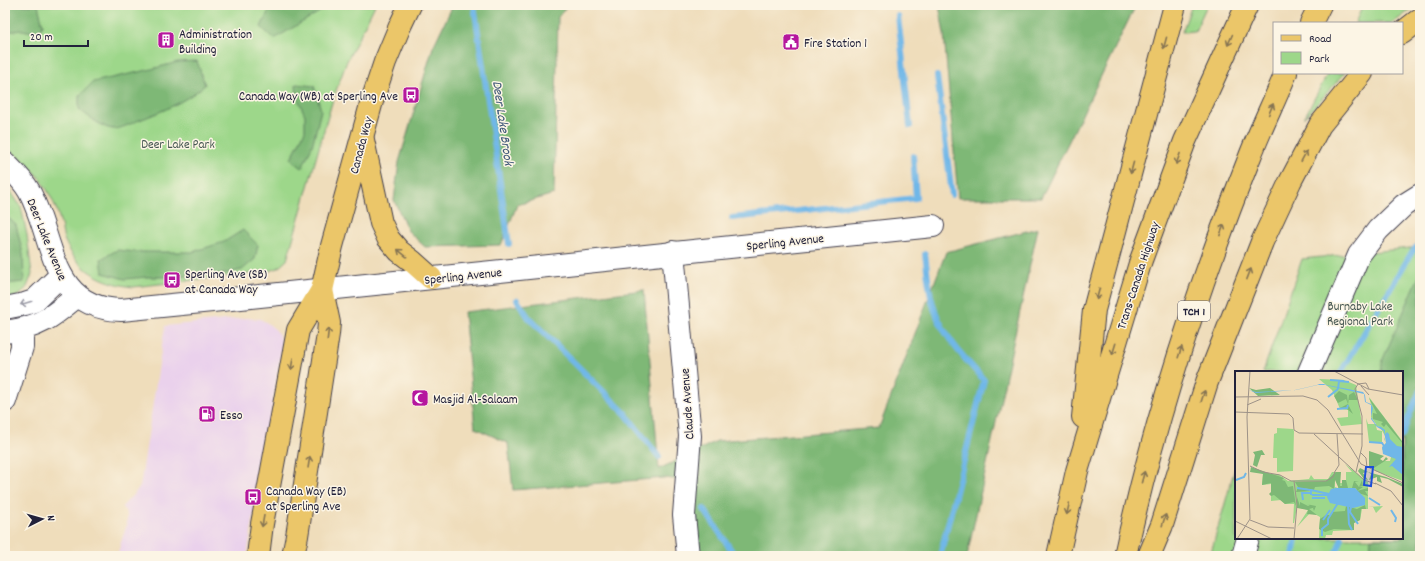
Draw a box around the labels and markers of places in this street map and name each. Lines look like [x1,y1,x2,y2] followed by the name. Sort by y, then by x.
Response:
[179,26,252,60] place label: Administration Building
[156,30,176,50] building icon: Administration Building
[781,32,801,52] public building icon: Fire Station 1
[804,35,867,54] place label: Fire Station 1
[401,85,421,105] bus stop icon: Canada Way (WB) at Sperling Ave
[239,88,398,107] place label: Canada Way (WB) at Sperling Ave
[185,266,267,300] place label: Sperling Ave (SB) at Canada Way
[162,270,182,290] bus stop icon: Sperling Ave (SB) at Canada Way
[410,388,430,408] mosque icon: Masjid Al-Salaam
[433,391,518,410] place label: Masjid Al-Salaam
[197,404,217,424] fuel station icon: Esso
[220,407,243,426] place label: Esso
[266,483,346,517] place label: Canada Way (EB) at Sperling Ave
[243,487,263,507] bus stop icon: Canada Way (EB) at Sperling Ave

